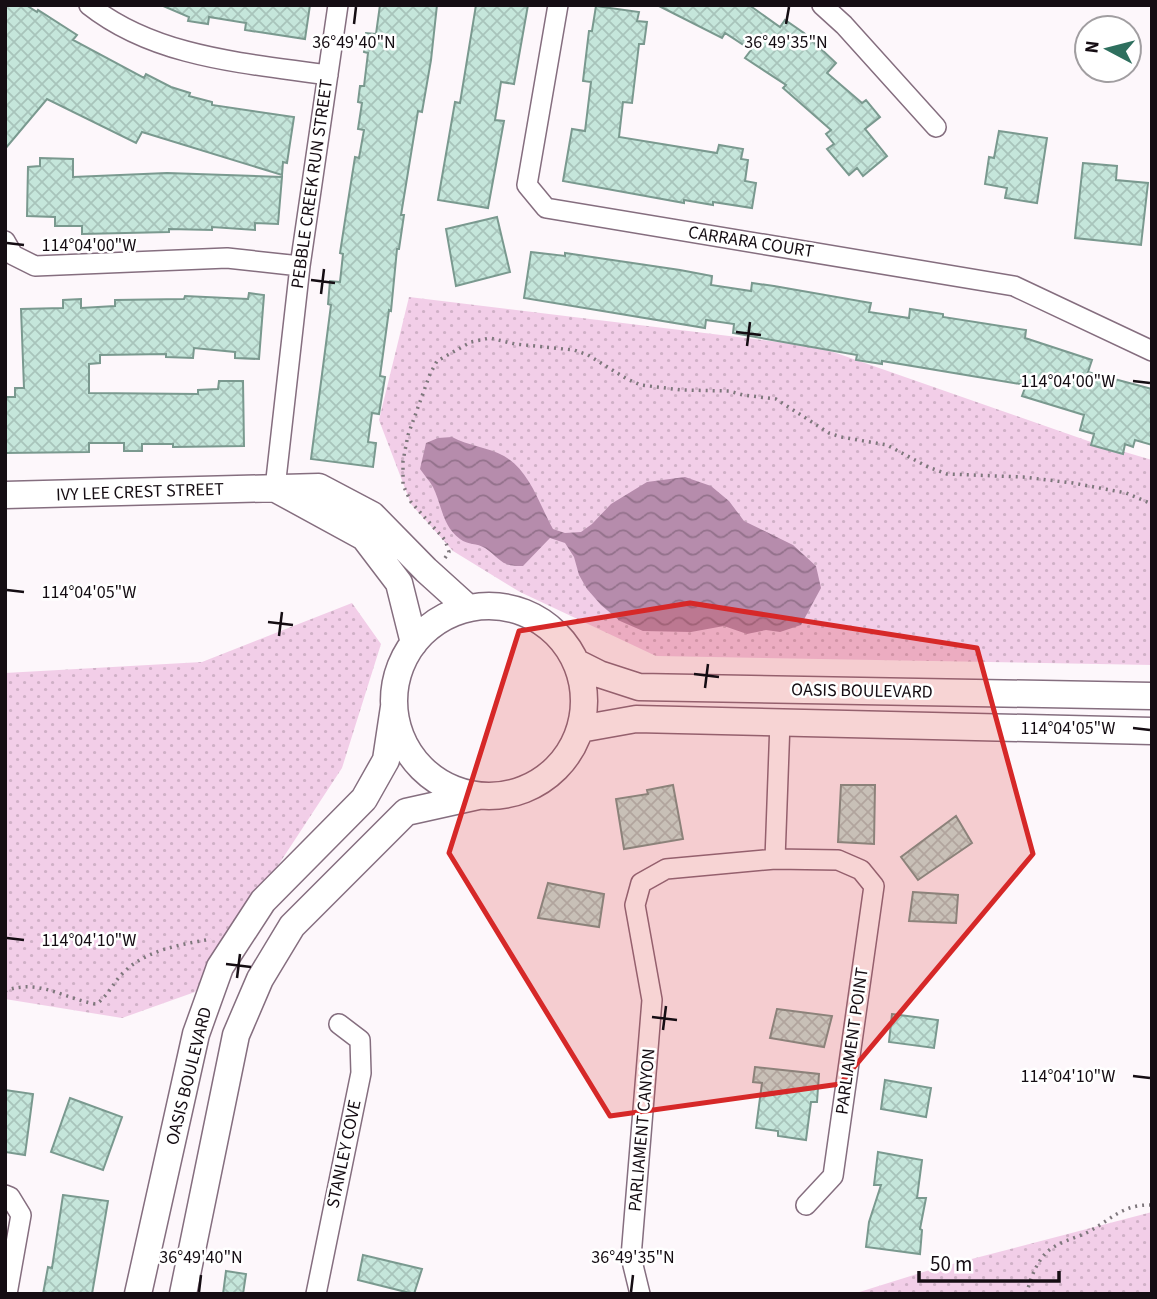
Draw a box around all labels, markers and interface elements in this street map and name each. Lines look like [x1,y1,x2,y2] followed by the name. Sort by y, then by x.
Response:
[1073,14,1143,84] north arrow
[312,30,396,55] text: 36°49'40"N
[744,30,828,55] text: 36°49'35"N
[1078,39,1107,55] text: N
[285,77,339,290] street label: PEBBLE CREEK RUN STREET
[686,220,816,264] street label: CARRARA COURT
[42,233,136,258] text: 114°04'00"W
[1021,369,1115,394] text: 114°04'00"W
[56,477,225,507] street label: IVY LEE CREST STREET
[42,580,136,605] text: 114°04'05"W
[791,677,933,705] street label: OASIS BOULEVARD
[1021,716,1115,741] text: 114°04'05"W
[42,928,136,953] text: 114°04'10"W
[829,966,875,1116] street label: PARLIAMENT POINT
[160,1004,218,1148] street label: OASIS BOULEVARD
[622,1047,662,1213] street label: PARLIAMENT CANYON
[1021,1064,1115,1089] text: 114°04'10"W
[320,1097,368,1211] street label: STANLEY COVE
[919,1240,1059,1284] scale bar
[159,1245,243,1270] text: 36°49'40"N
[591,1245,675,1270] text: 36°49'35"N
[930,1249,972,1279] text: 50 m

